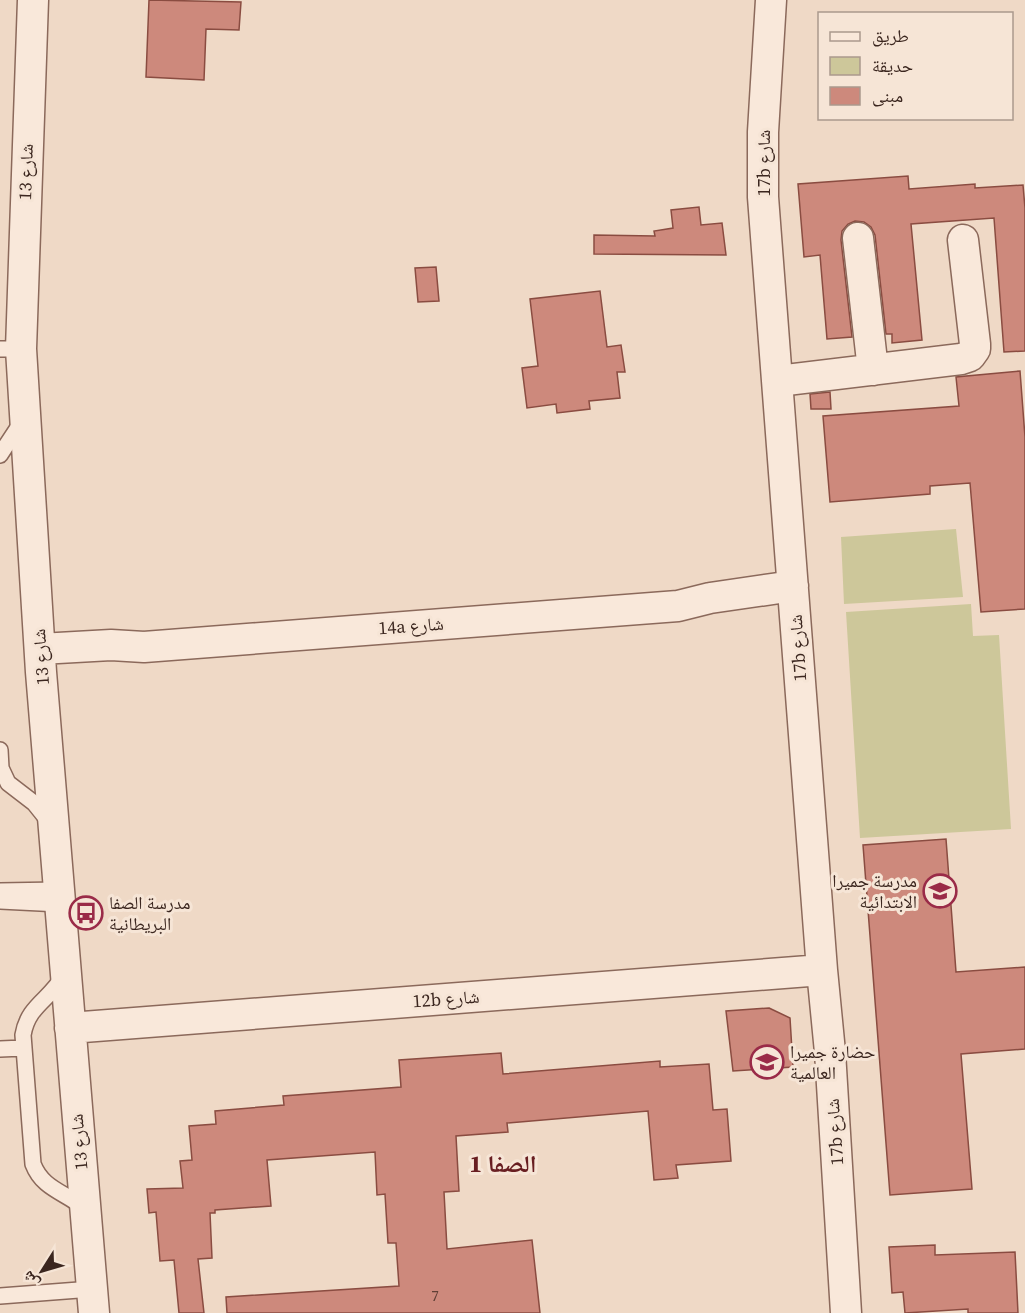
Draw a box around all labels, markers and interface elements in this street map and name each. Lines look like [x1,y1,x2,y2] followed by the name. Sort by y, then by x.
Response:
[818,12,1013,120] legend
[872,23,909,48] text: طريق
[872,53,913,78] text: حديقة
[872,83,903,108] text: مبنى
[751,130,776,196] street label: 17b شارع
[12,143,39,201] street label: شارع 13
[377,611,445,640] street label: 14a شارع
[783,614,812,682] street label: 17b شارع
[26,628,55,686] street label: شارع 13
[832,868,917,914] place label: مدرسة جميرا الابتدائية
[922,873,958,909] school or university icon: مدرسة جميرا الابتدائية
[109,890,191,936] place label: مدرسة الصفا البريطانية
[68,895,104,931] bus stop icon: مدرسة الصفا البريطانية
[412,984,480,1013] street label: 12b شارع
[790,1039,875,1085] place label: حضارة جميرا العالمية
[749,1044,785,1080] school or university icon: حضارة جميرا العالمية
[820,1098,849,1166] street label: 17b شارع
[64,1113,93,1171] street label: شارع 13
[469,1147,537,1180] district label: الصفا 1
[12,1241,72,1301] north arrow
[16,1267,44,1293] text: ش
[431,1285,439,1306] house number: 7

